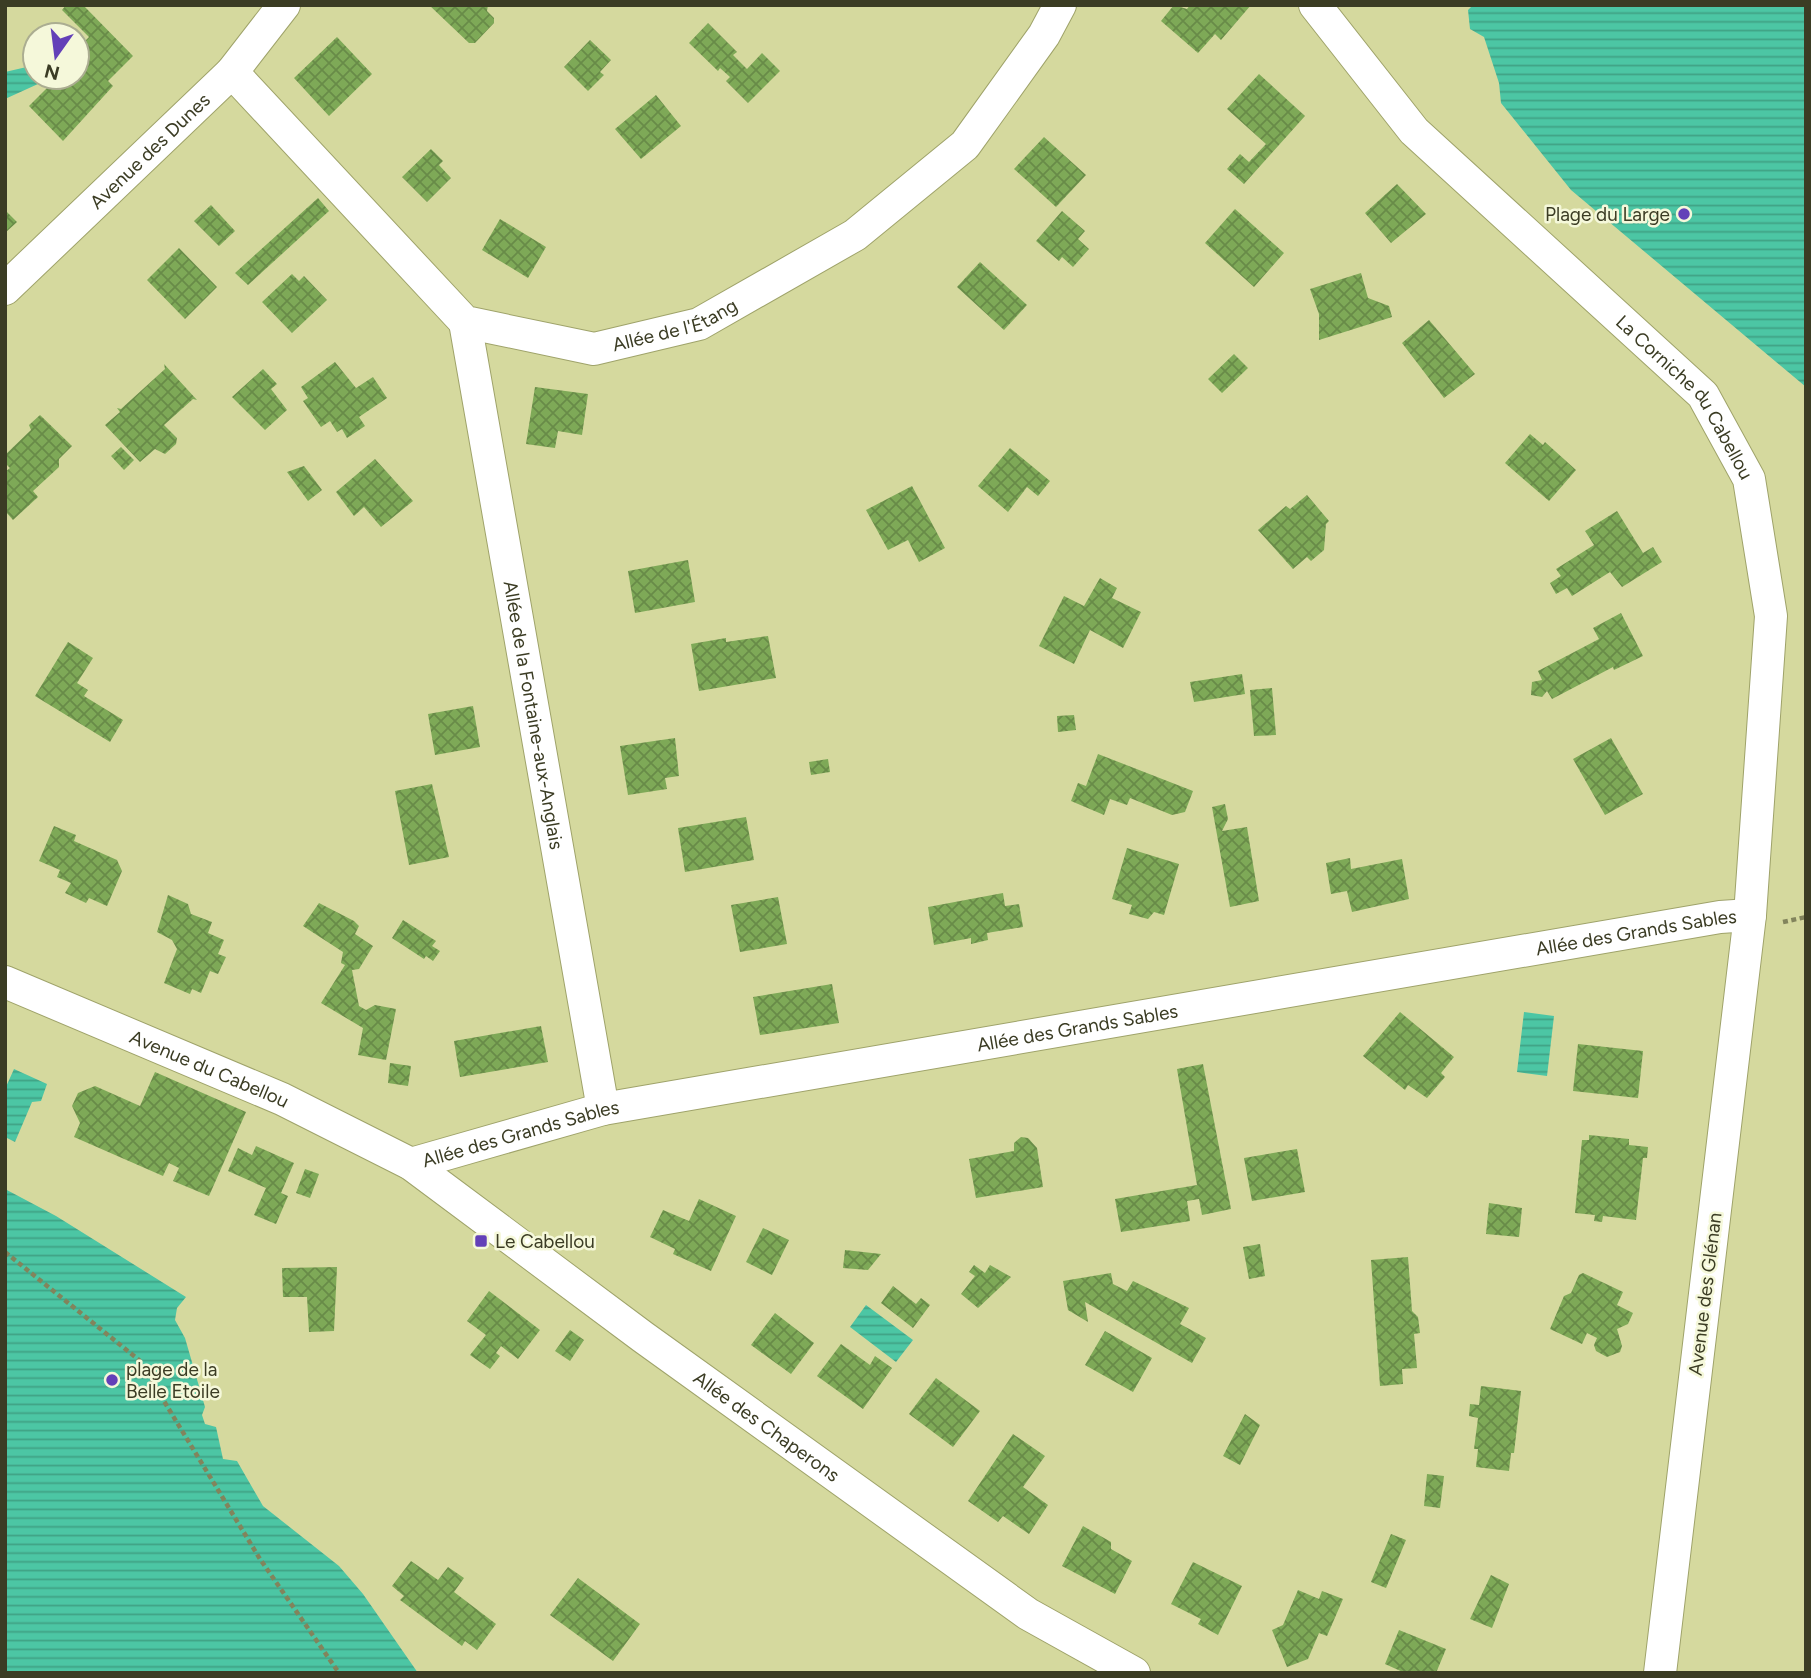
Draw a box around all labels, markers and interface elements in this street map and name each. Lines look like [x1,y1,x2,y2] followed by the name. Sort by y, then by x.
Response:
[21,21,91,91] north arrow
[42,59,62,85] text: N
[85,88,215,214] street label: Avenue des Dunes
[1545,203,1670,226] place label: Plage du Large
[1676,206,1692,222] marker: Plage du Large
[610,293,741,356] street label: Allée de l'Étang
[1611,310,1758,483] street label: La Corniche du Cabellou
[499,579,569,851] street label: Allée de la Fontaine-aux-Anglais
[1534,904,1738,960] street label: Allée des Grands Sables
[975,999,1180,1056] street label: Allée des Grands Sables
[127,1025,293,1112] street label: Avenue du Cabellou
[420,1095,621,1172] street label: Allée des Grands Sables
[1684,1211,1726,1377] street label: Avenue des Glénan
[495,1230,595,1253] place label: Le Cabellou
[473,1233,489,1249] marker: Le Cabellou
[126,1358,220,1403] place label: plage de la Belle Etoile
[689,1366,844,1486] street label: Allée des Chaperons
[104,1372,120,1388] marker: plage de la Belle Etoile

